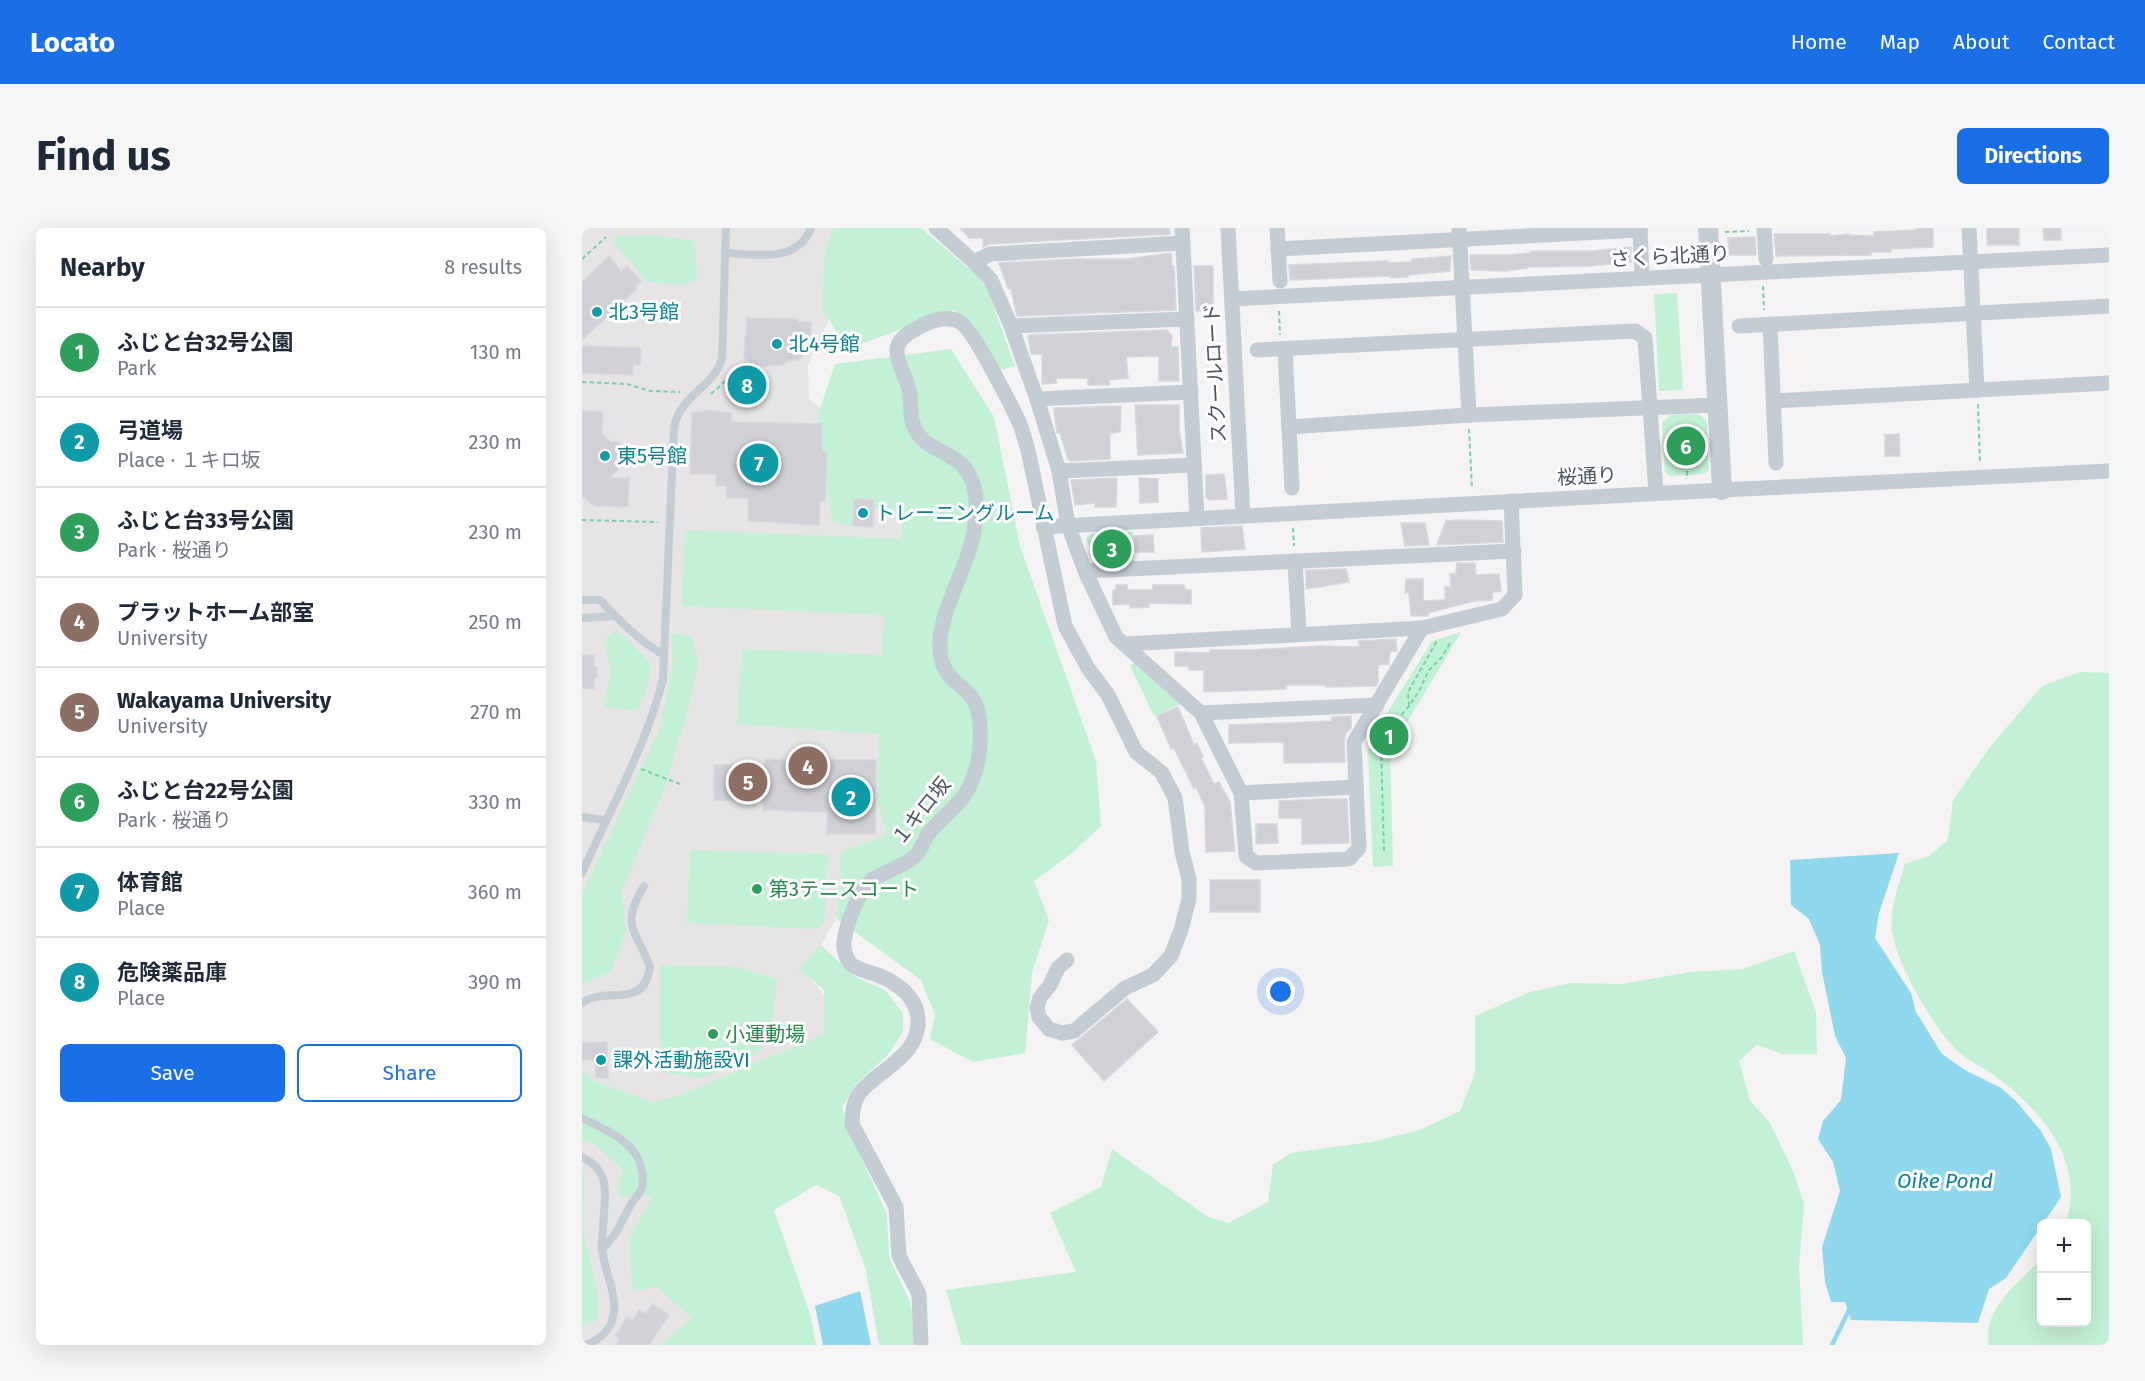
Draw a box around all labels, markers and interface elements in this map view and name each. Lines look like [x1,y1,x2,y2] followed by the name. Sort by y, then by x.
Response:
[30,26,115,59] text: Locato
[1791,29,1847,55] text: Home
[1880,29,1920,55] text: Map
[1953,29,2010,55] text: About
[2043,29,2115,55] text: Contact
[1957,128,2109,184] button: Directions
[36,131,171,181] text: Find us
[1609,241,1731,271] street label: さくら北通り
[60,252,145,283] text: Nearby
[444,255,522,279] text: 8 results
[609,300,679,324] place label: 北3号館
[1199,302,1231,444] street label: スクールロード
[590,305,604,319] marker: 北3号館
[117,329,294,356] text: ふじと台32号公園
[789,332,860,356] place label: 北4号館
[770,337,784,351] marker: 北4号館
[75,340,84,364] text: 1
[470,340,522,364] text: 130 m
[117,356,156,380] text: Park
[728,362,766,408] pin: 8
[117,417,183,444] text: 弓道場
[1666,424,1706,468] pin: 6
[74,430,85,454] text: 2
[469,430,522,454] text: 230 m
[740,440,778,486] pin: 7
[617,444,687,468] place label: 東5号館
[117,448,261,472] text: Place · １キロ坂
[598,449,612,463] marker: 東5号館
[1556,462,1618,490] street label: 桜通り
[875,501,1054,525] place label: トレーニングルーム
[856,506,870,520] marker: トレーニングルーム
[117,507,294,534] text: ふじと台33号公園
[74,520,85,544] text: 3
[469,520,522,544] text: 230 m
[1092,526,1132,572] pin: 3
[117,538,232,562] text: Park · 桜通り
[117,599,314,626] text: プラットホーム部室
[74,610,85,634] text: 4
[468,610,522,634] text: 250 m
[117,626,208,650] text: University
[117,687,331,714] text: Wakayama University
[74,700,85,724] text: 5
[470,700,522,724] text: 270 m
[117,714,208,738] text: University
[1370,714,1408,758] pin: 1
[788,744,828,788] pin: 4
[728,760,768,804] pin: 5
[887,772,955,850] street label: １キロ坂
[832,774,870,820] pin: 2
[117,777,294,804] text: ふじと台22号公園
[74,790,85,814] text: 6
[468,790,522,814] text: 330 m
[117,808,232,832] text: Park · 桜通り
[117,869,183,896] text: 体育館
[769,877,919,901] place label: 第3テニスコート
[75,880,84,904] text: 7
[468,880,522,904] text: 360 m
[750,882,764,896] marker: 第3テニスコート
[117,896,165,920] text: Place
[117,959,227,986] text: 危険薬品庫
[74,970,85,994] text: 8
[468,970,522,994] text: 390 m
[1266,977,1295,1006] your location
[117,986,165,1010] text: Place
[725,1022,805,1046] place label: 小運動場
[706,1027,720,1041] marker: 小運動場
[60,1044,285,1102] button: Save
[297,1044,522,1102] button: Share
[613,1048,750,1072] place label: 課外活動施設VI
[594,1053,608,1067] marker: 課外活動施設VI
[1897,1168,1993,1194] water label: Oike Pond
[2037,1219,2091,1327] map controls
[2037,1219,2091,1273] button: +
[2037,1273,2091,1327] button: −

